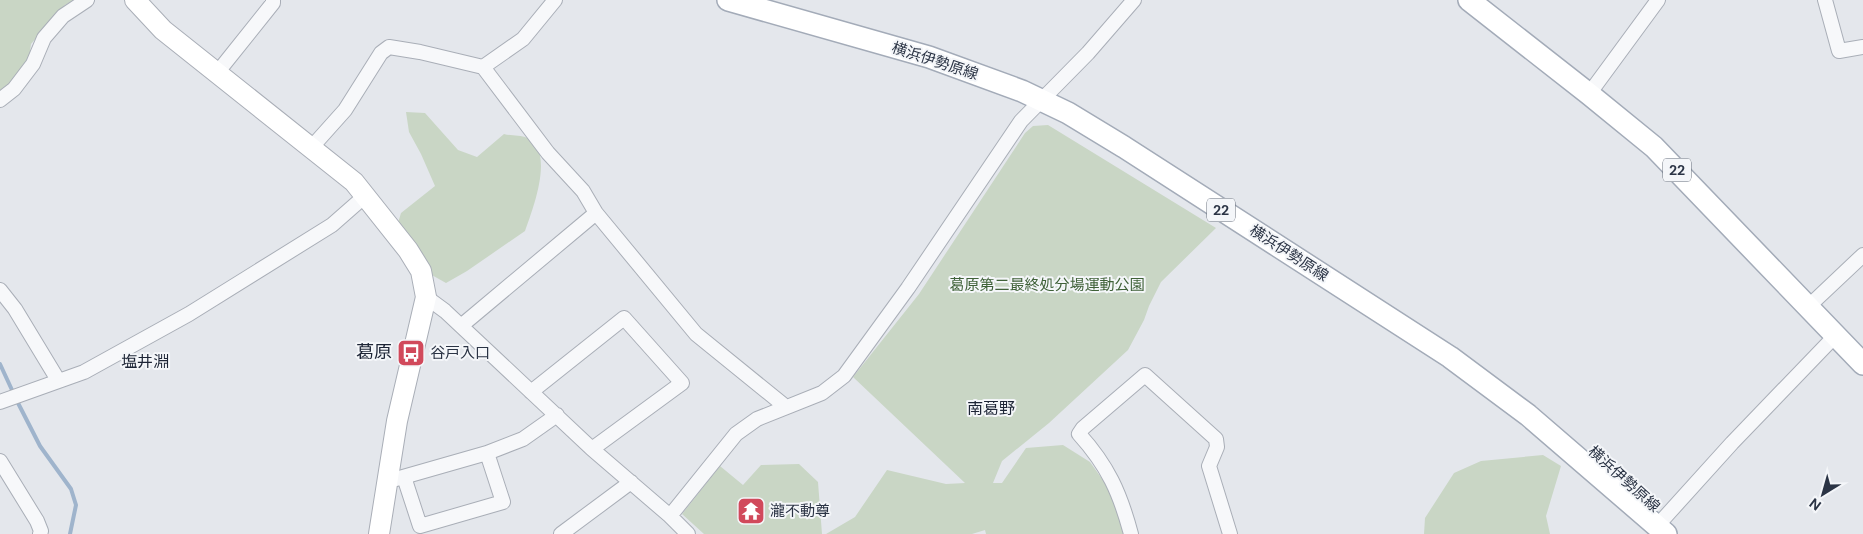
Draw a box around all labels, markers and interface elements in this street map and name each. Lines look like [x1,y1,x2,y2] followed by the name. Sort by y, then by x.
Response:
[889,38,981,84] street label: 横浜伊勢原線
[1663,158,1691,182] road number: 22
[1207,198,1235,222] road number: 22
[1246,220,1332,286] street label: 横浜伊勢原線
[949,275,1145,295] park label: 葛原第二最終処分場運動公園
[396,338,426,368] bus stop icon: 谷戸入口
[356,340,392,364] district label: 葛原
[430,343,490,363] place label: 谷戸入口
[121,351,169,372] district label: 塩井淵
[967,398,1015,419] district label: 南葛野
[1584,441,1664,517] street label: 横浜伊勢原線
[1798,469,1848,519] north arrow
[1806,494,1825,515] text: N
[736,496,766,526] temple icon: 瀧不動尊
[770,501,830,521] place label: 瀧不動尊

